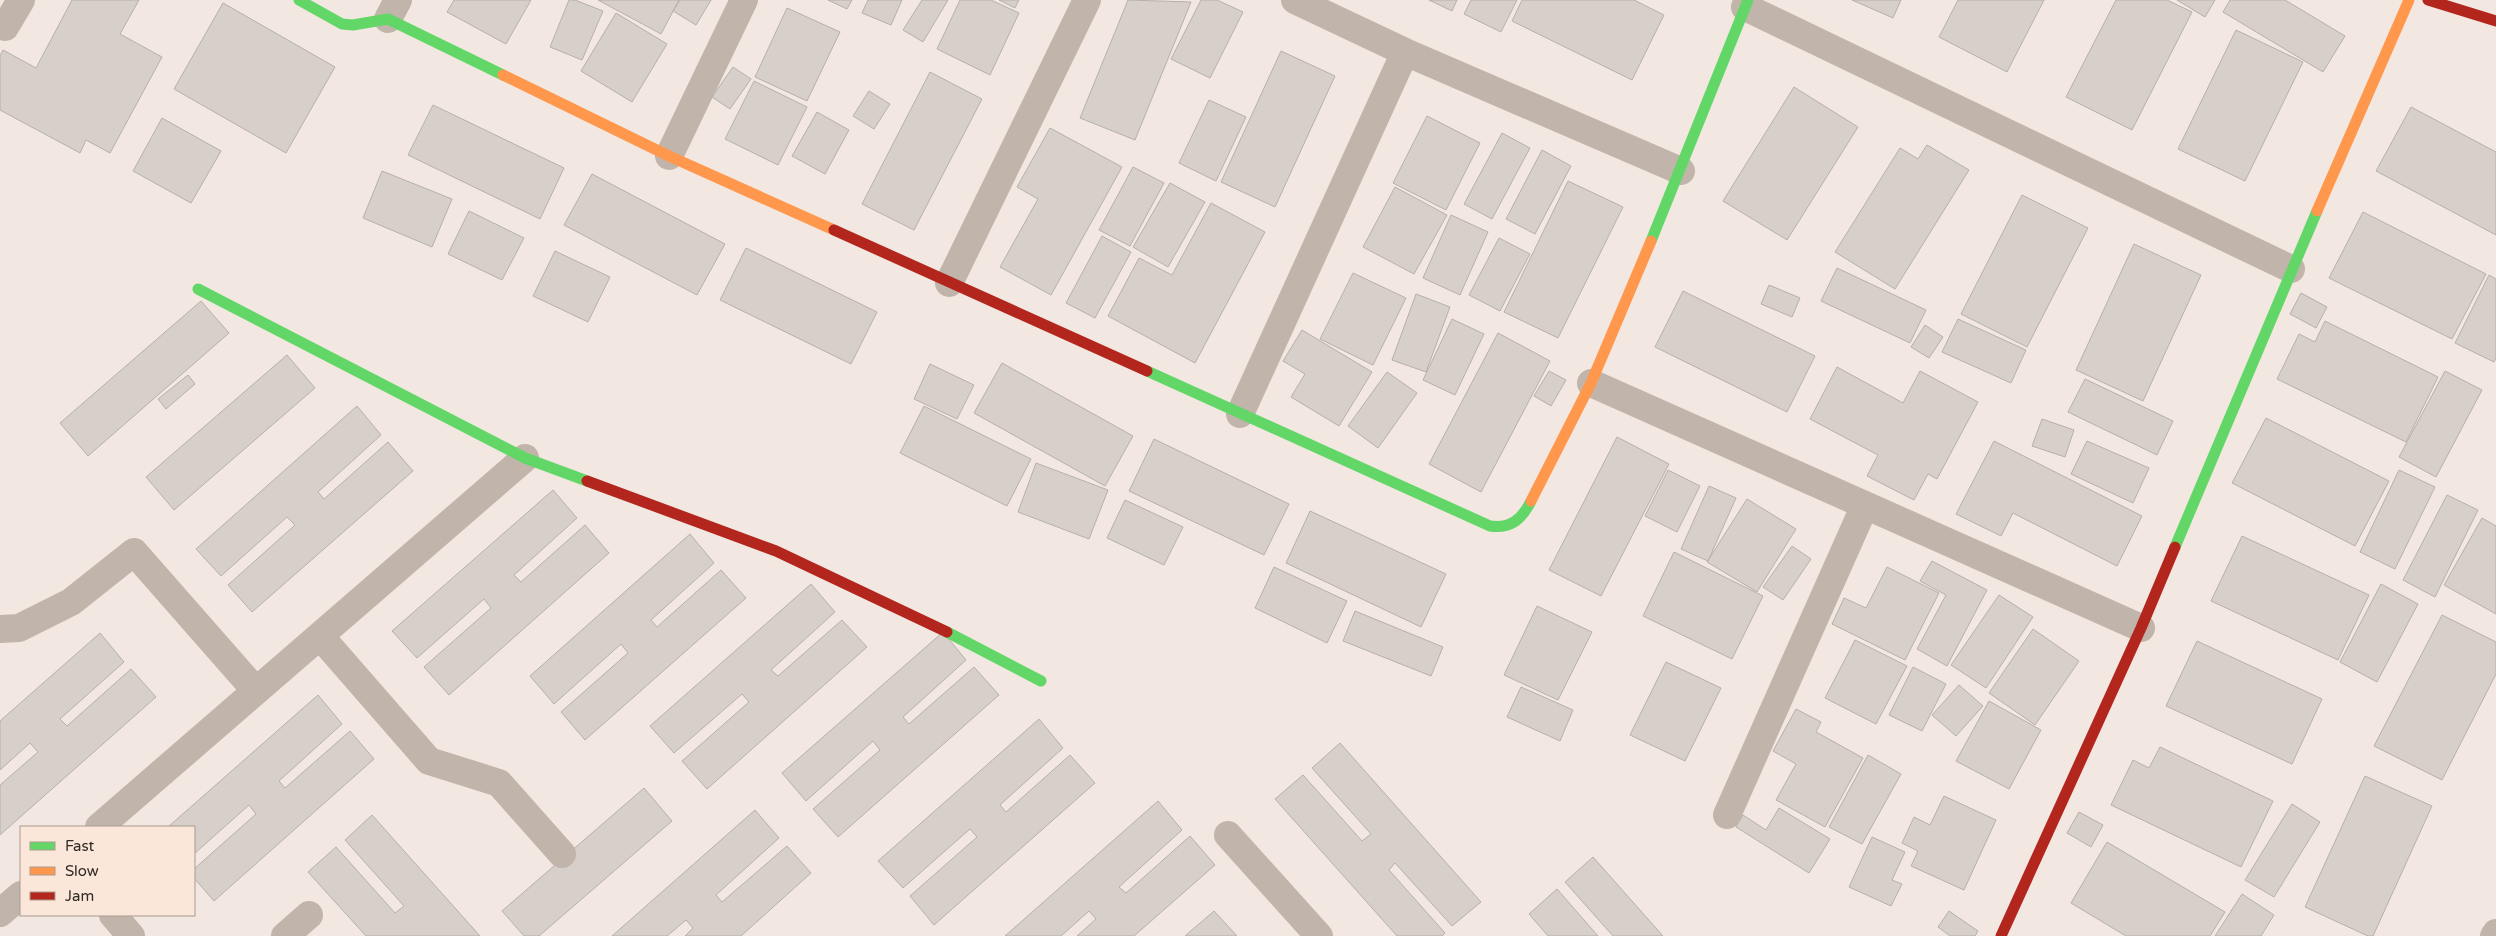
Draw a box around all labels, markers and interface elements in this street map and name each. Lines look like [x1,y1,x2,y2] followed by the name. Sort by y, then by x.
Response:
[20,826,195,916] legend
[65,837,95,855] text: Fast
[65,862,99,880] text: Slow
[65,887,94,905] text: Jam

